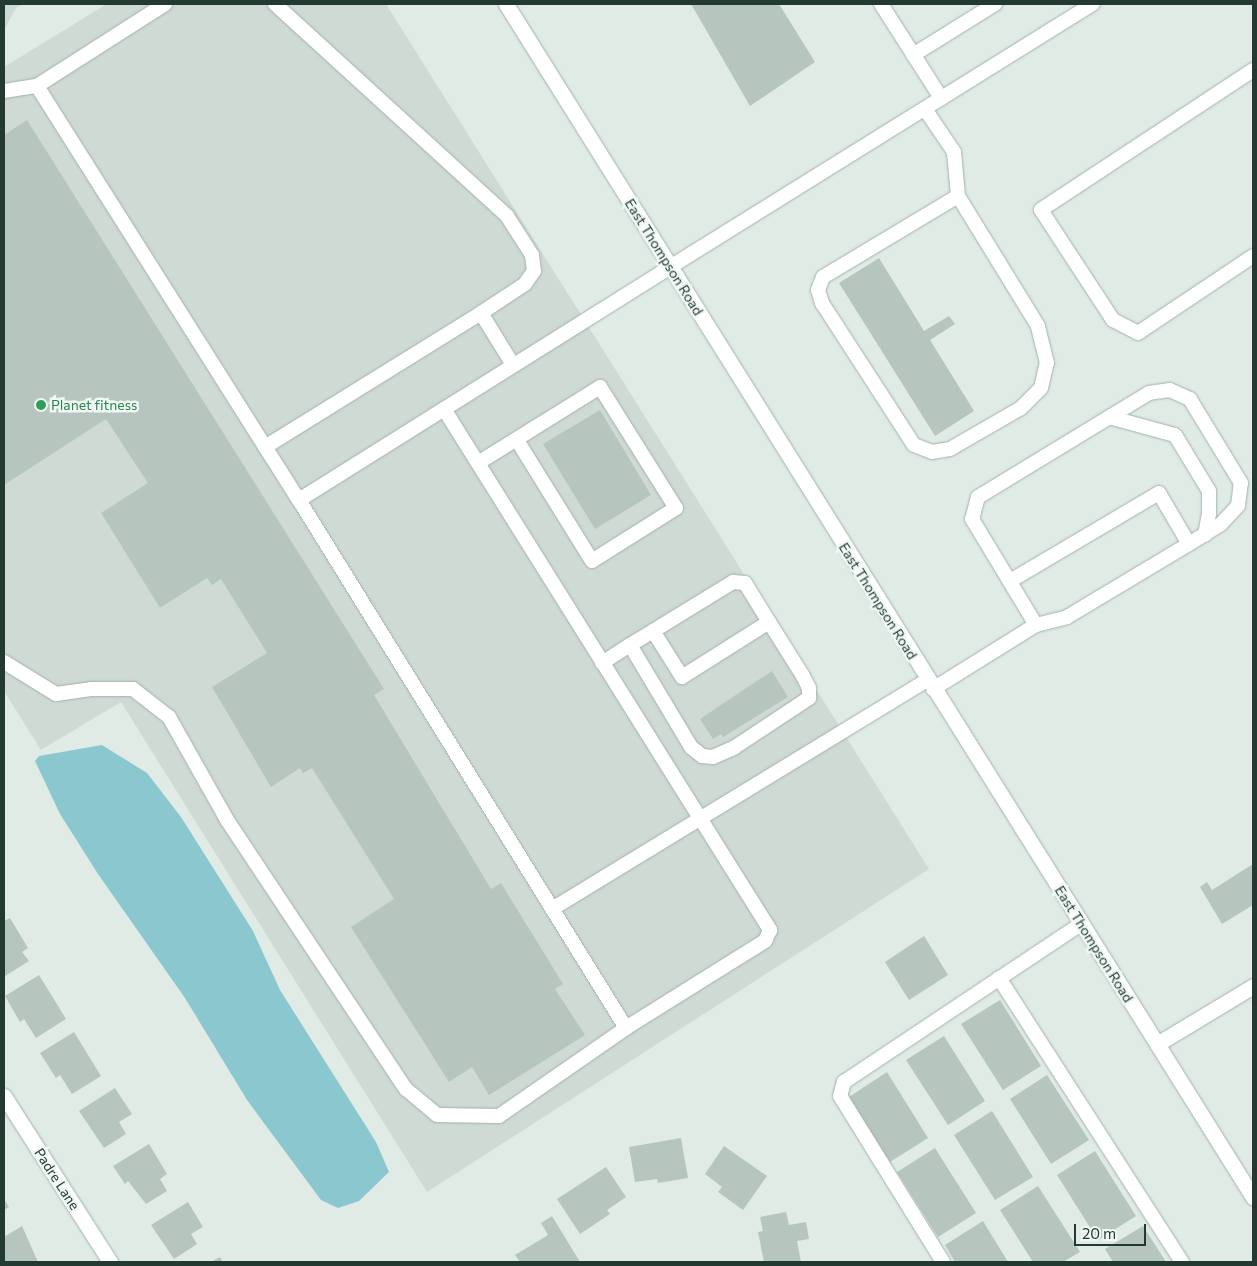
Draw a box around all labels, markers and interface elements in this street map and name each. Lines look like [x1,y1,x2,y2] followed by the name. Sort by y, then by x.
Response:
[621,196,707,318] street label: East Thompson Road
[51,397,137,413] place label: Planet fitness
[35,399,47,411] marker: Planet fitness
[835,540,921,662] street label: East Thompson Road
[1051,883,1137,1005] street label: East Thompson Road
[31,1145,83,1213] street label: Padre Lane
[1077,1214,1150,1246] scale bar
[1082,1224,1116,1242] text: 20 m

